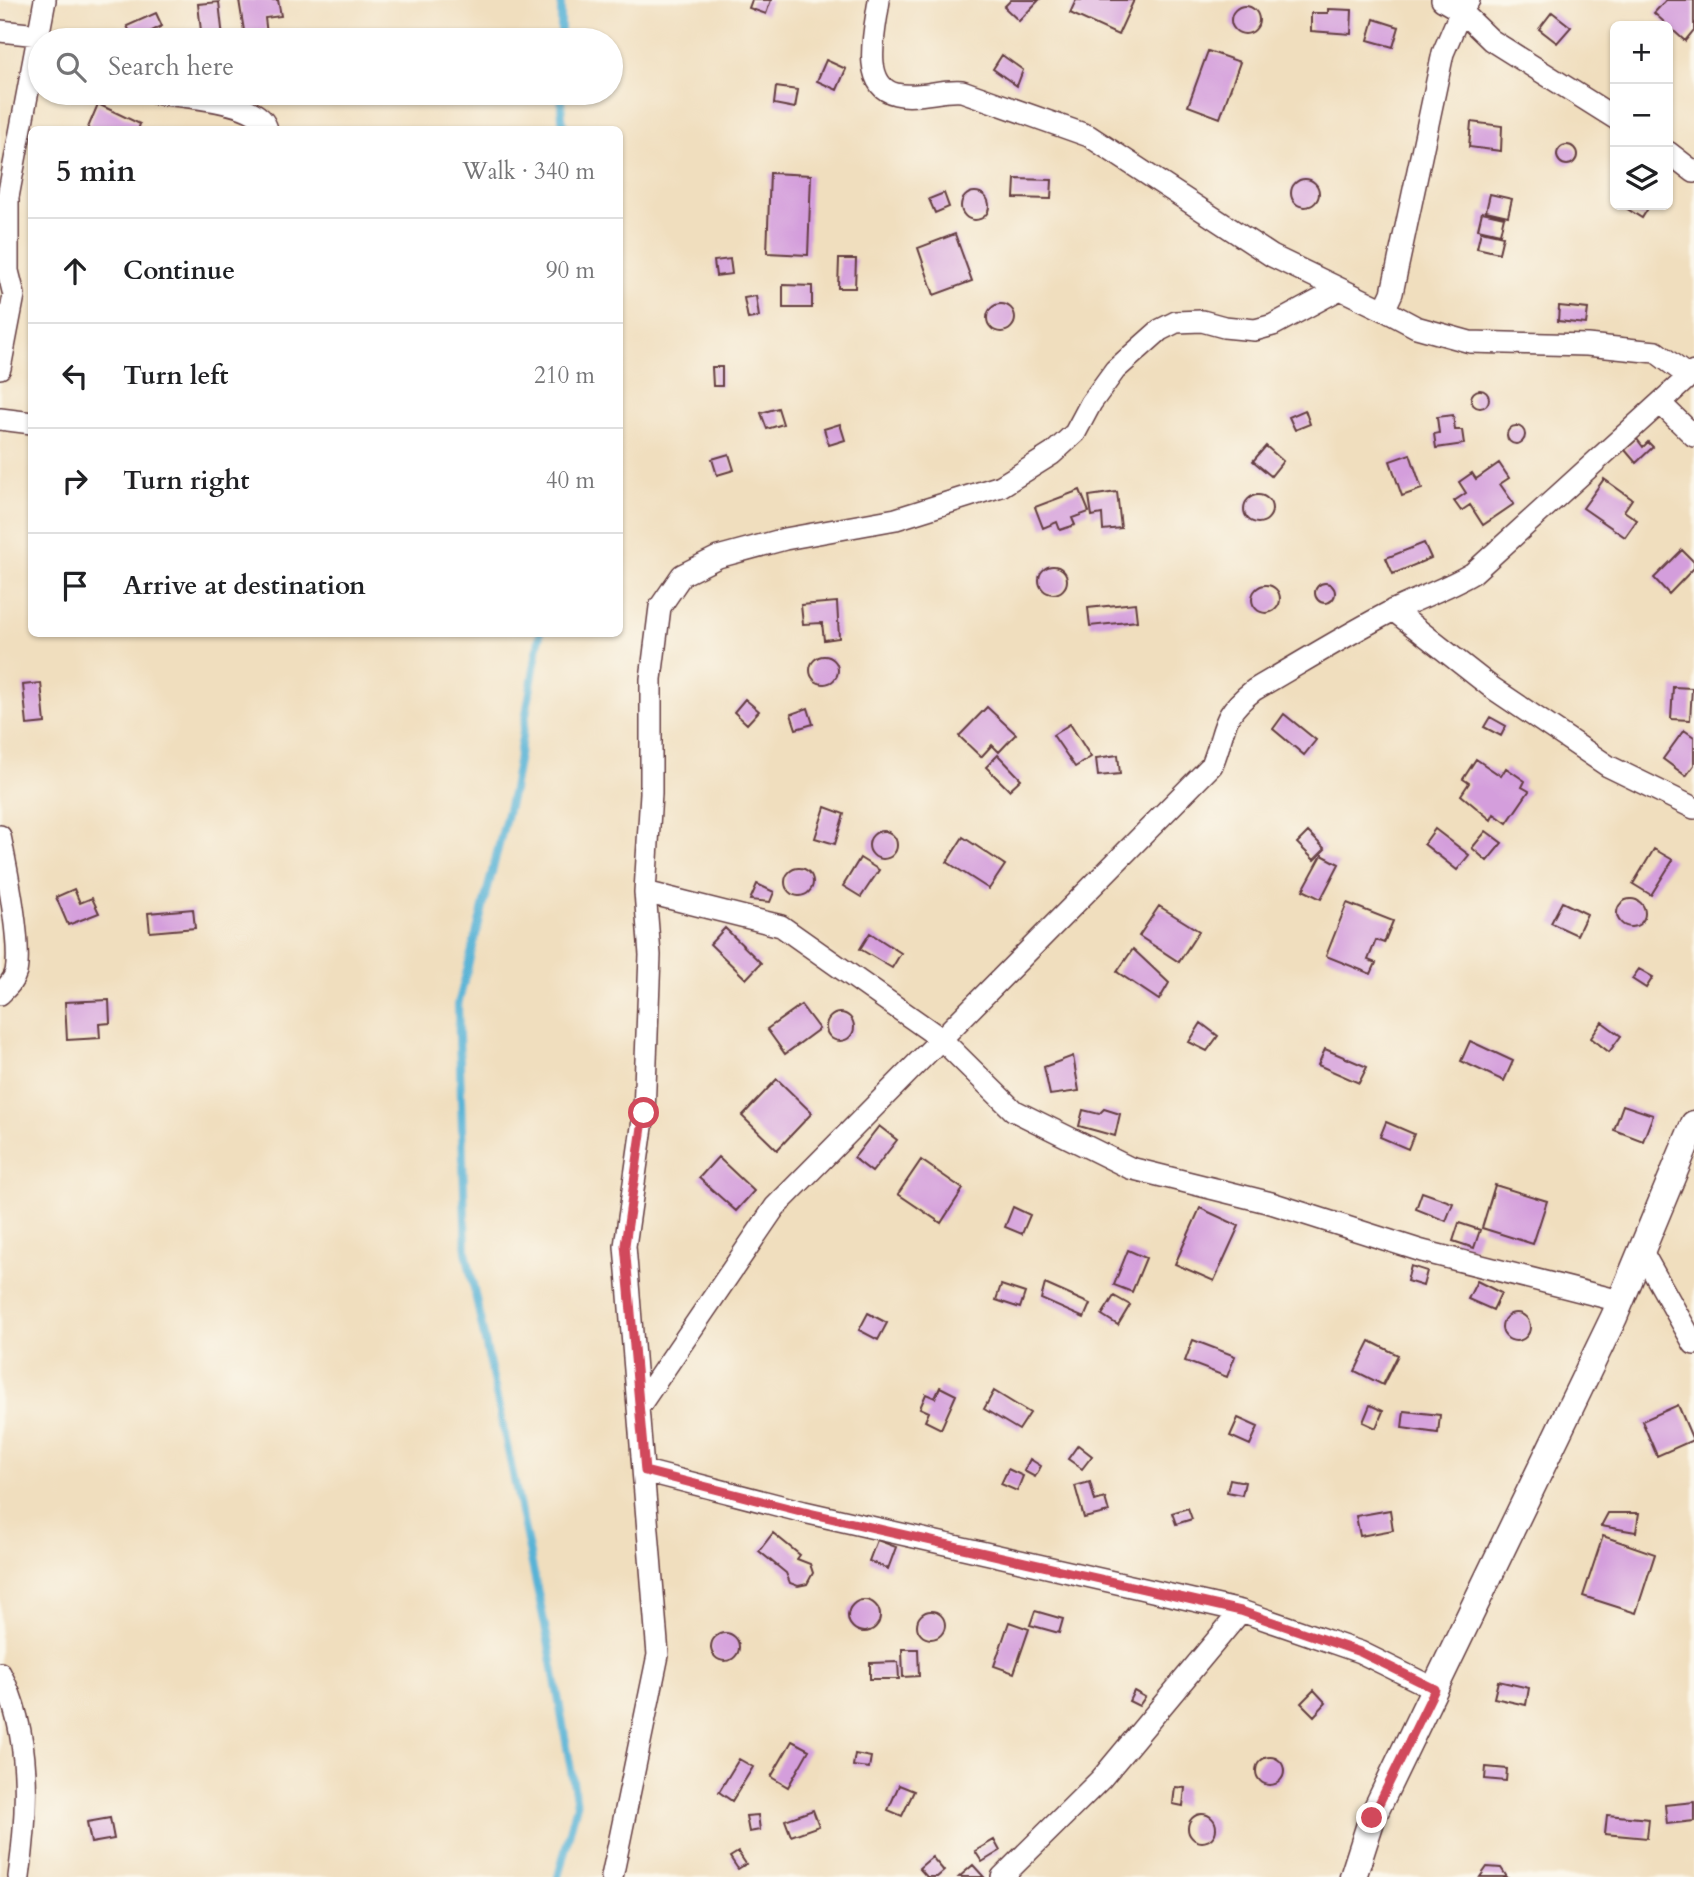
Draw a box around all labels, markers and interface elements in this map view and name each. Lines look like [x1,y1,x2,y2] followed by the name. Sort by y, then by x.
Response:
[1610,21,1673,210] map controls
[1610,21,1673,84] button: +
[28,28,623,105] search box
[52,48,90,86] icon: search
[108,49,234,84] text: Search here
[1610,84,1673,147] button: −
[1610,147,1673,210] button: layers
[56,151,136,192] text: 5 min
[462,156,595,187] text: Walk · 340 m
[56,252,94,290] icon: ahead
[123,253,235,288] text: Continue
[546,255,595,286] text: 90 m
[56,357,94,395] icon: left
[123,358,228,393] text: Turn left
[534,360,595,391] text: 210 m
[56,462,94,500] icon: right
[123,463,250,498] text: Turn right
[546,465,595,496] text: 40 m
[56,567,94,605] icon: arrive
[123,568,366,603] text: Arrive at destination
[628,1097,659,1128] route start
[1356,1802,1387,1833] route end

